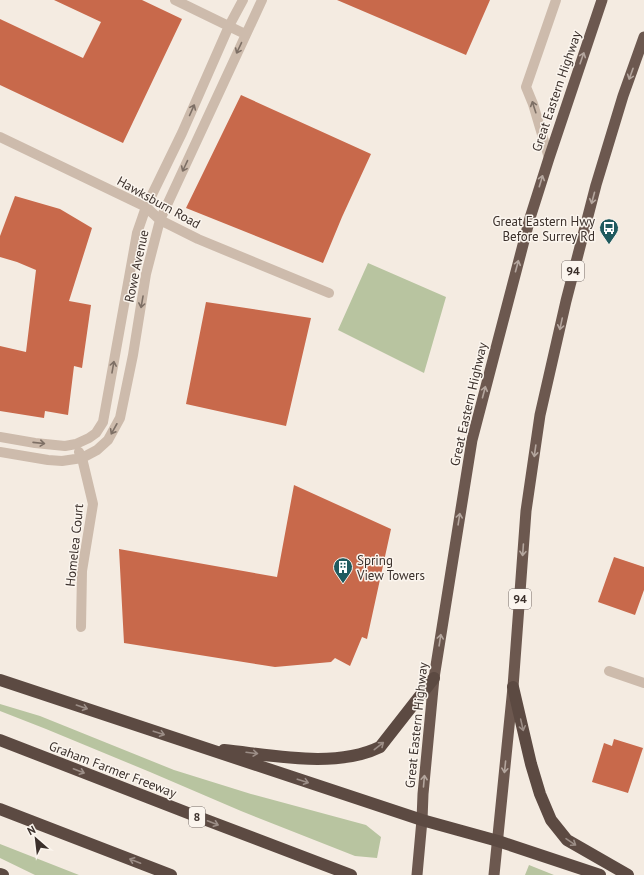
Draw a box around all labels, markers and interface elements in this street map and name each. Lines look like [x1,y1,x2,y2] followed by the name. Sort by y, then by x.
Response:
[528,29,585,154] street label: Great Eastern Highway
[235,41,242,53] one-way arrow
[579,52,587,64] one-way arrow
[627,67,634,80] one-way arrow
[529,101,537,113] one-way arrow
[189,105,196,117] one-way arrow
[181,160,188,172] one-way arrow
[114,172,204,232] street label: Hawksburn Road
[538,175,546,187] one-way arrow
[588,191,596,204] one-way arrow
[493,213,595,245] place label: Great Eastern Hwy Before Surrey Rd
[598,217,620,245] bus stop icon: Great Eastern Hwy Before Surrey Rd
[121,228,152,304] street label: Rowe Avenue
[514,260,521,273] one-way arrow
[562,261,584,281] road number: 94
[137,296,145,309] one-way arrow
[556,317,564,330] one-way arrow
[446,341,491,468] street label: Great Eastern Highway
[109,360,117,373] one-way arrow
[481,386,488,399] one-way arrow
[110,423,118,435] one-way arrow
[32,439,45,447] one-way arrow
[531,444,539,457] one-way arrow
[62,502,87,587] street label: Homelea Court
[455,513,463,526] one-way arrow
[520,543,527,556] one-way arrow
[356,552,425,584] place label: Spring View Towers
[332,556,354,584] building icon: Spring View Towers
[509,589,531,609] road number: 94
[436,634,444,647] one-way arrow
[401,661,432,789] street label: Great Eastern Highway
[75,704,88,711] one-way arrow
[518,718,526,731] one-way arrow
[153,730,165,738] one-way arrow
[47,737,179,802] street label: Graham Farmer Freeway
[374,742,384,751] one-way arrow
[245,749,258,757] one-way arrow
[501,760,508,773] one-way arrow
[72,767,84,775] one-way arrow
[421,775,428,788] one-way arrow
[296,778,309,785] one-way arrow
[189,807,205,827] road number: 8
[16,819,56,859] north arrow
[207,820,220,827] one-way arrow
[25,822,38,838] text: N
[565,838,576,846] one-way arrow
[130,857,142,865] one-way arrow

